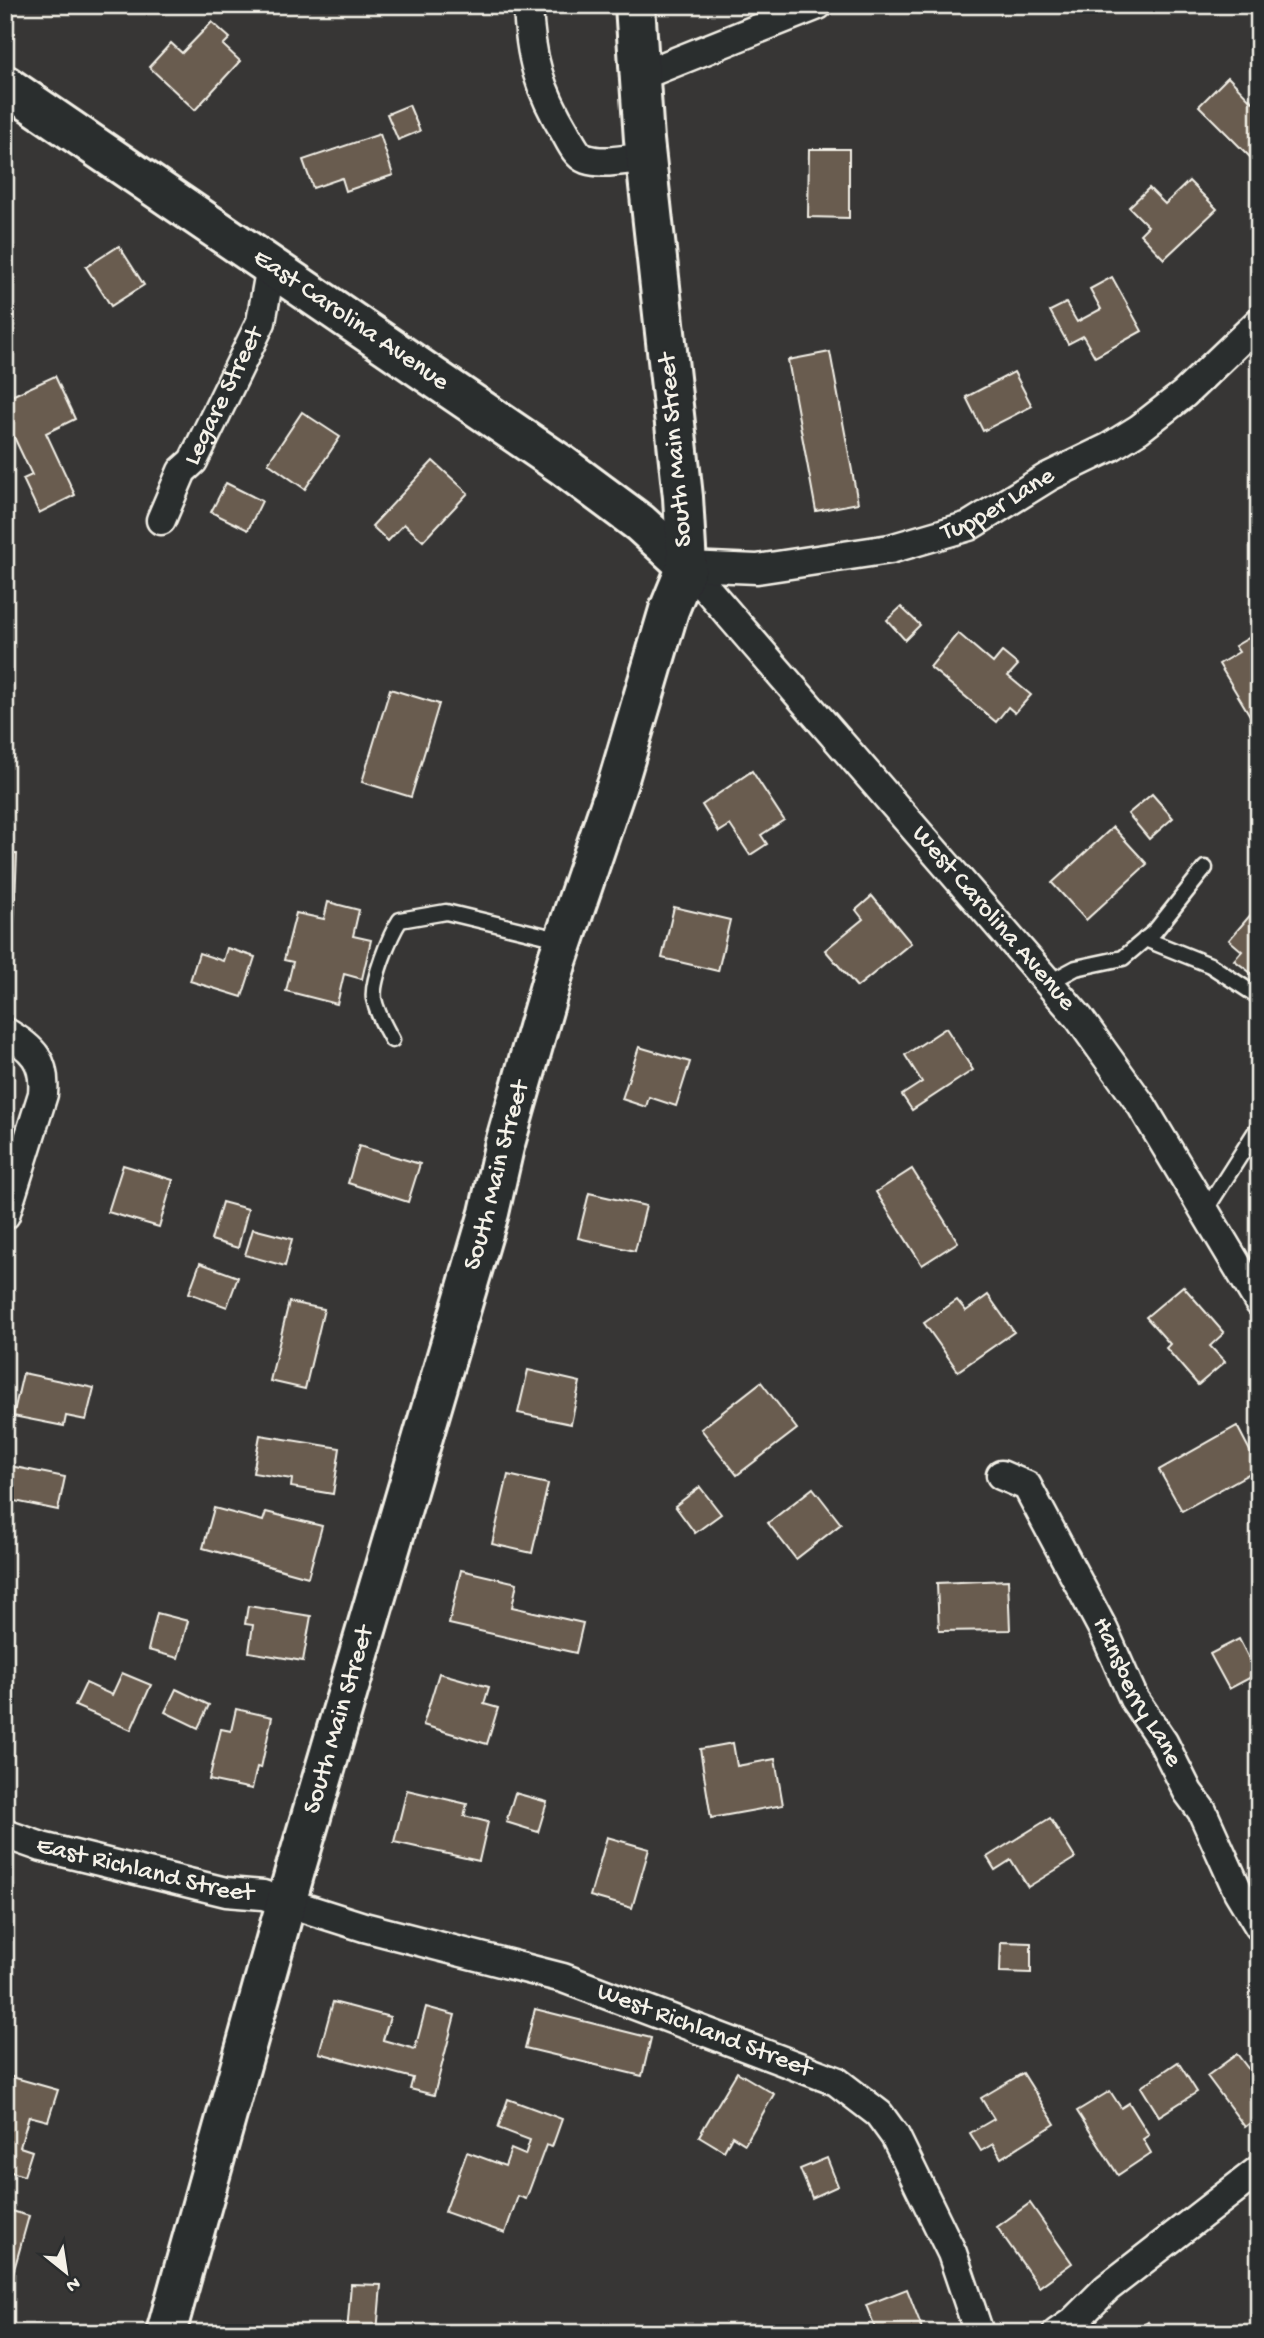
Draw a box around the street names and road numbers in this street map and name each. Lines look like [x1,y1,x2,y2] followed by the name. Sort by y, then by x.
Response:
[246,243,455,399] street label: East Carolina Avenue
[178,320,273,471] street label: Legare Street
[653,349,701,548] street label: South Main Street
[936,461,1061,549] street label: Tupper Lane
[904,820,1082,1018] street label: West Carolina Avenue
[457,1075,538,1274] street label: South Main Street
[1084,1612,1189,1773] street label: Hansberry Lane
[297,1620,383,1818] street label: South Main Street
[33,1831,257,1910] street label: East Richland Street
[592,1977,818,2087] street label: West Richland Street

